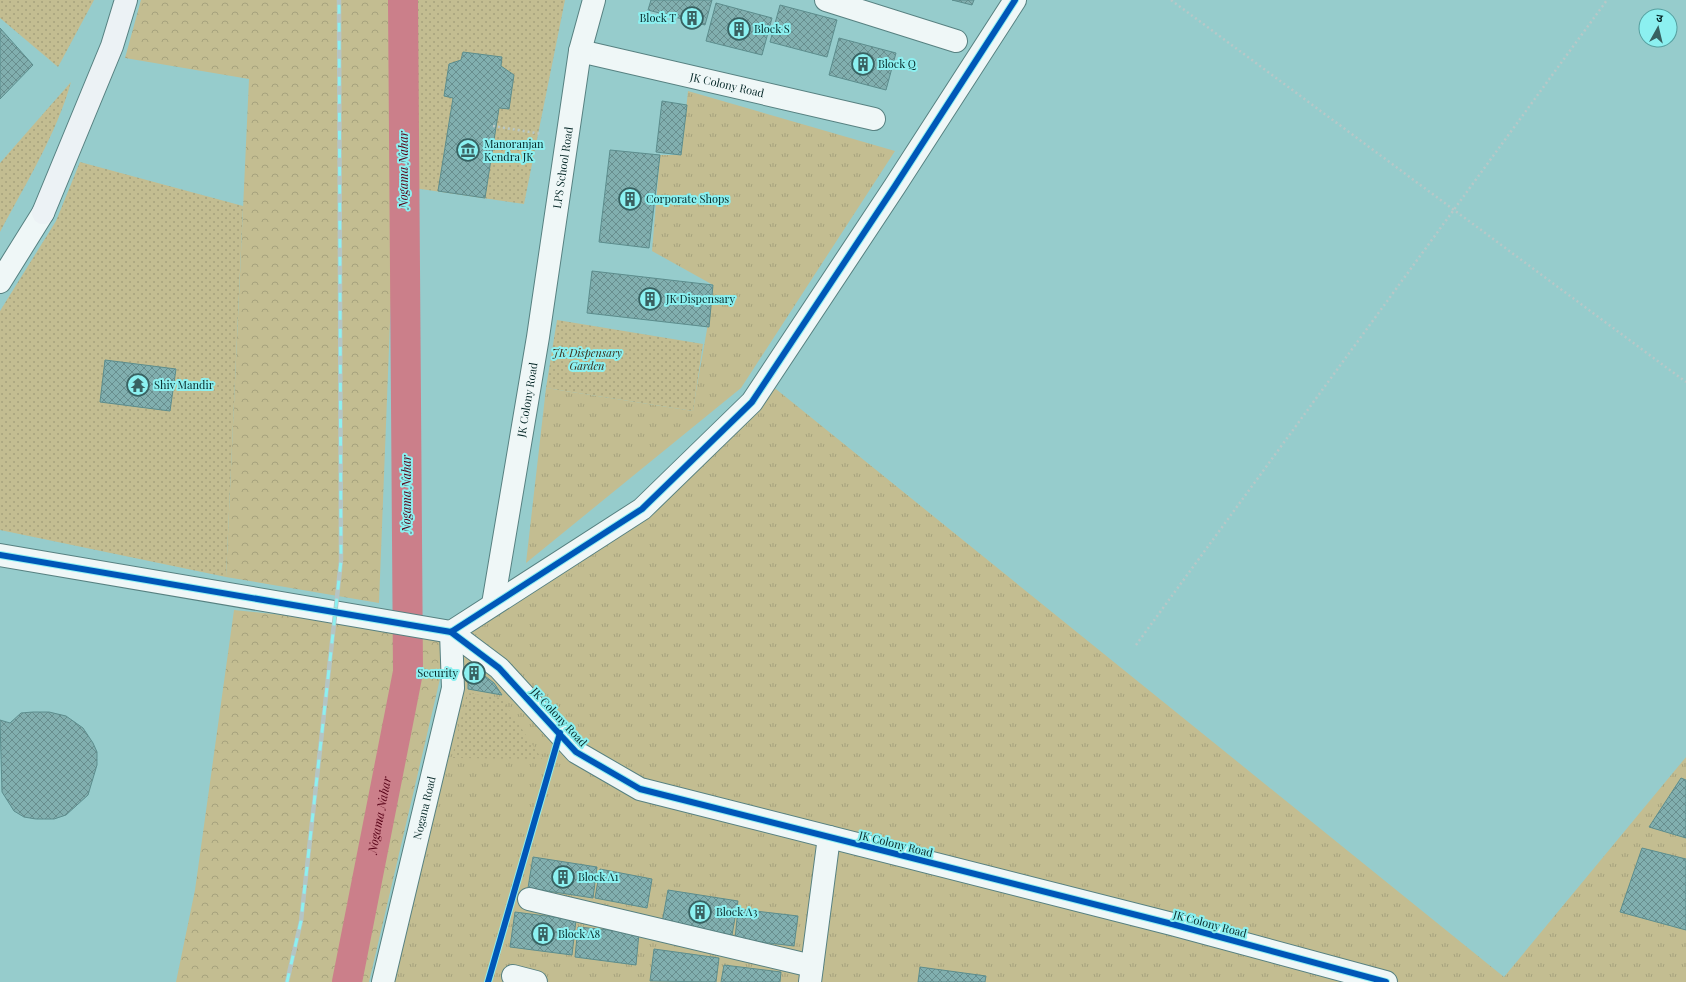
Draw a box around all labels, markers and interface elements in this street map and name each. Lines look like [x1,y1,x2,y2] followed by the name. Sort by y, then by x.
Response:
[679,5,705,31] building icon: Block T
[1638,8,1678,48] north arrow
[640,10,676,25] place label: Block T
[1655,10,1664,26] text: उ
[726,16,752,42] building icon: Block S
[754,21,790,36] place label: Block S
[850,51,876,77] building icon: Block Q
[878,56,917,71] place label: Block Q
[688,68,766,101] street label: JK Colony Road
[549,125,576,209] street label: LPS School Road
[395,130,411,210] water label: Nogama Nahar
[484,136,544,164] place label: Manoranjan Kendra JK
[455,137,481,163] museum icon: Manoranjan Kendra JK
[617,186,643,212] building icon: Corporate Shops
[646,191,729,206] place label: Corporate Shops
[637,286,663,312] building icon: JK Dispensary
[665,291,735,306] place label: JK Dispensary
[552,345,623,373] park label: JK Dispensary Garden
[513,361,541,439] street label: JK Colony Road
[125,372,151,398] temple icon: Shiv Mandir
[154,377,214,392] place label: Shiv Mandir
[398,454,414,534] water label: Nogama Nahar
[461,660,487,686] building icon: Security
[417,665,458,680] place label: Security
[527,683,591,750] street label: JK Colony Road
[363,774,394,856] water label: Nogama Nahar
[409,774,439,841] street label: Nogana Road
[857,827,935,860] street label: JK Colony Road
[550,864,576,890] building icon: Block A1
[578,869,618,884] place label: Block A1
[687,899,713,925] building icon: Block A3
[716,904,757,919] place label: Block A3
[1171,906,1249,941] street label: JK Colony Road
[530,921,556,947] building icon: Block A8
[558,926,600,941] place label: Block A8

